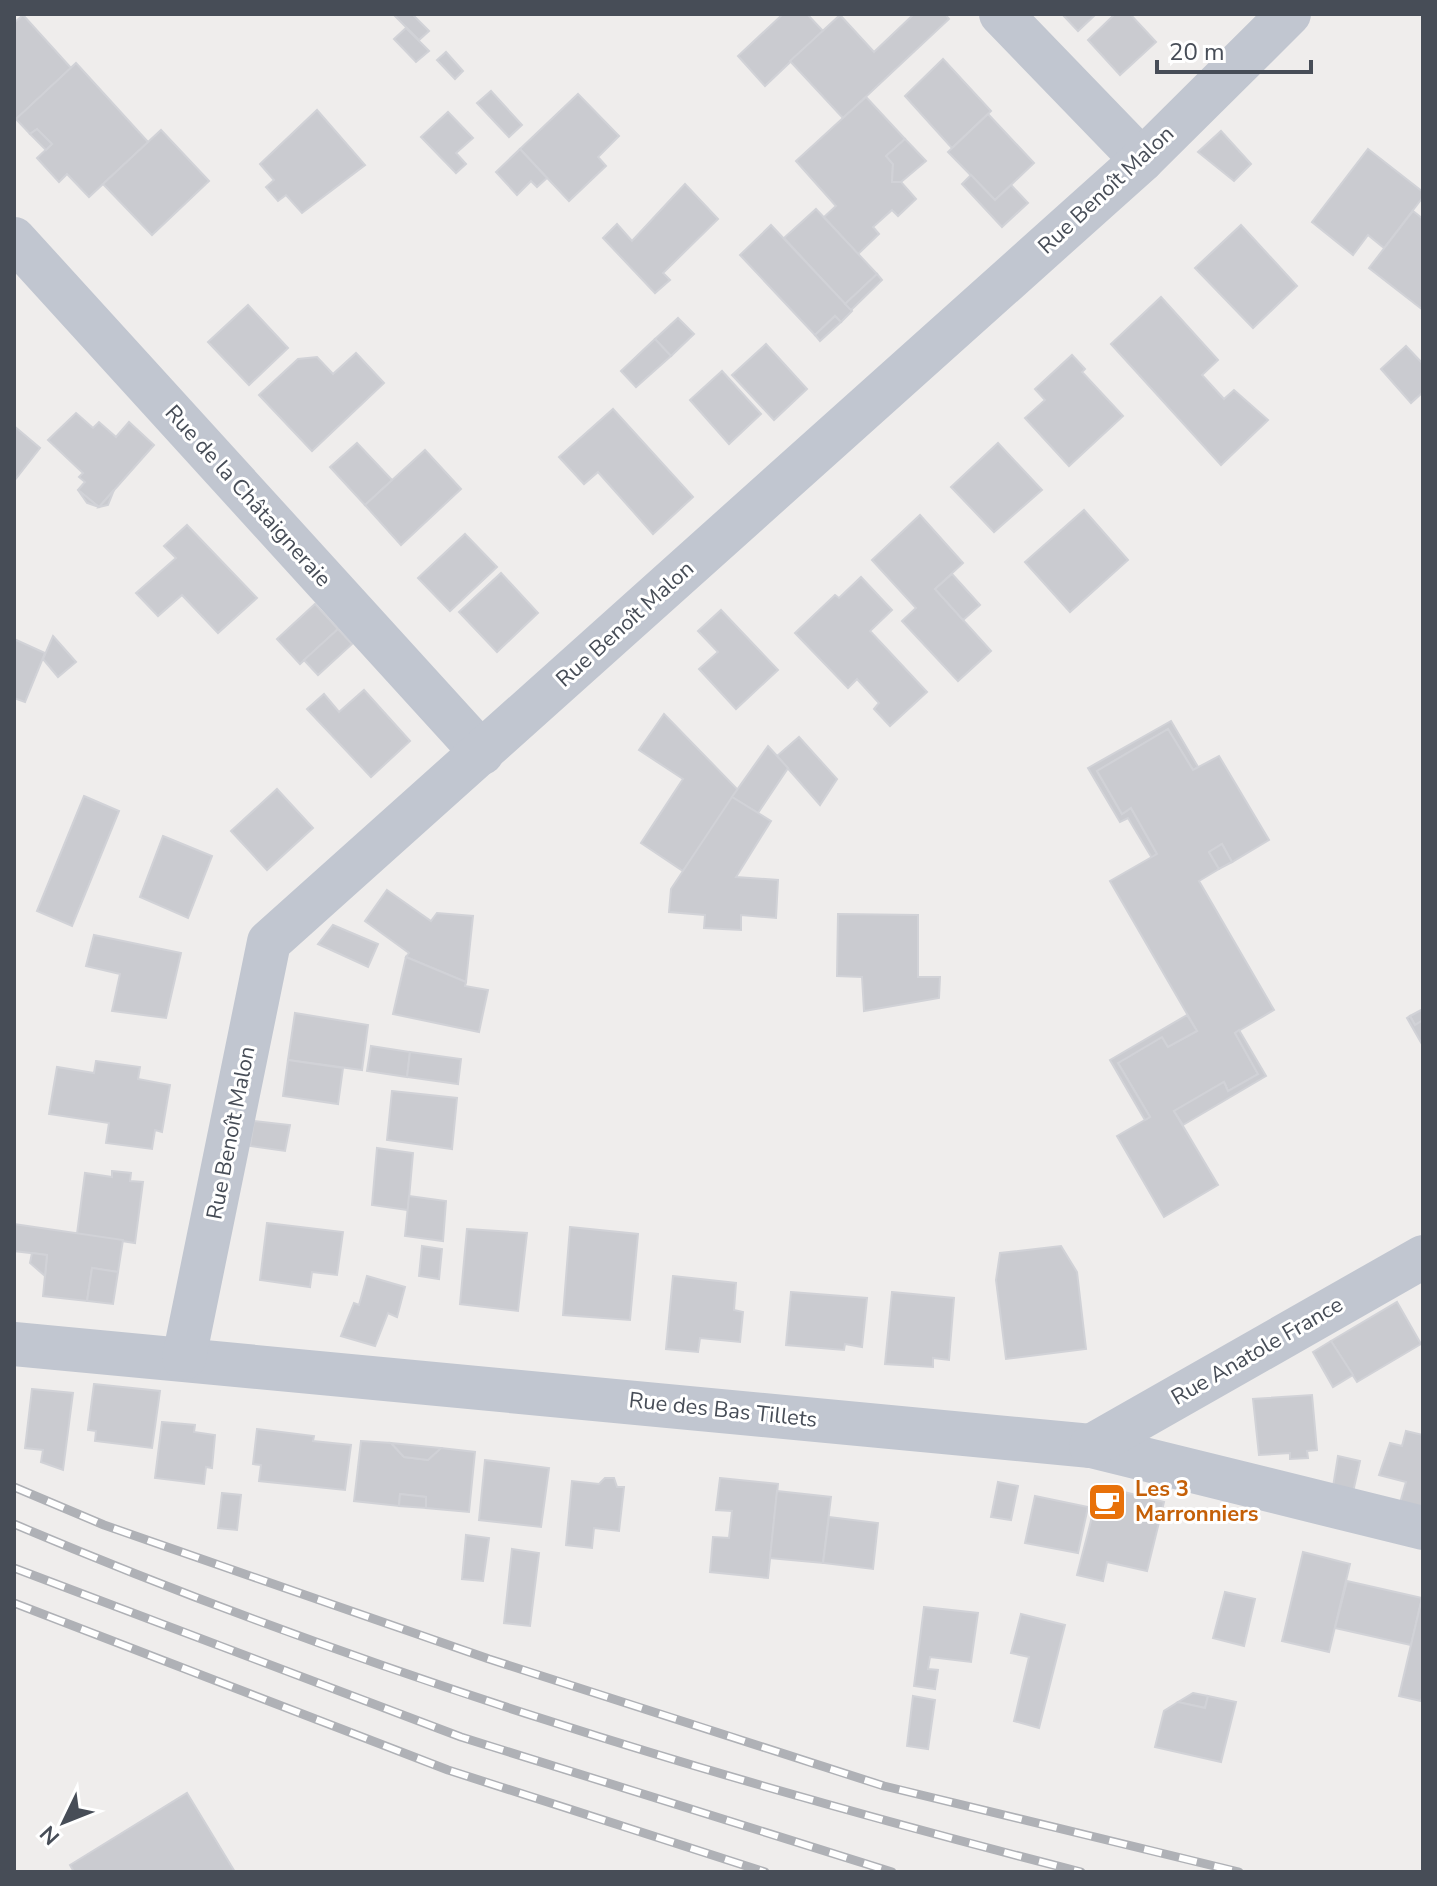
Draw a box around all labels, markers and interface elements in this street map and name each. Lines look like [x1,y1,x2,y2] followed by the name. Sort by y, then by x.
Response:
[1157,24,1311,74] scale bar
[1169,36,1225,68] text: 20 m
[1031,119,1181,261] street label: Rue Benoît Malon
[158,399,338,593] street label: Rue de la Châtaigneraie
[550,554,700,694] street label: Rue Benoît Malon
[200,1044,262,1222] street label: Rue Benoît Malon
[1166,1290,1348,1412] street label: Rue Anatole France
[627,1385,819,1435] street label: Rue des Bas Tillets
[1135,1474,1258,1529] place label: Les 3 Marronniers
[1086,1481,1128,1523] cafe icon: Les 3 Marronniers
[24,1782,104,1862] north arrow
[34,1819,67,1851] text: N

